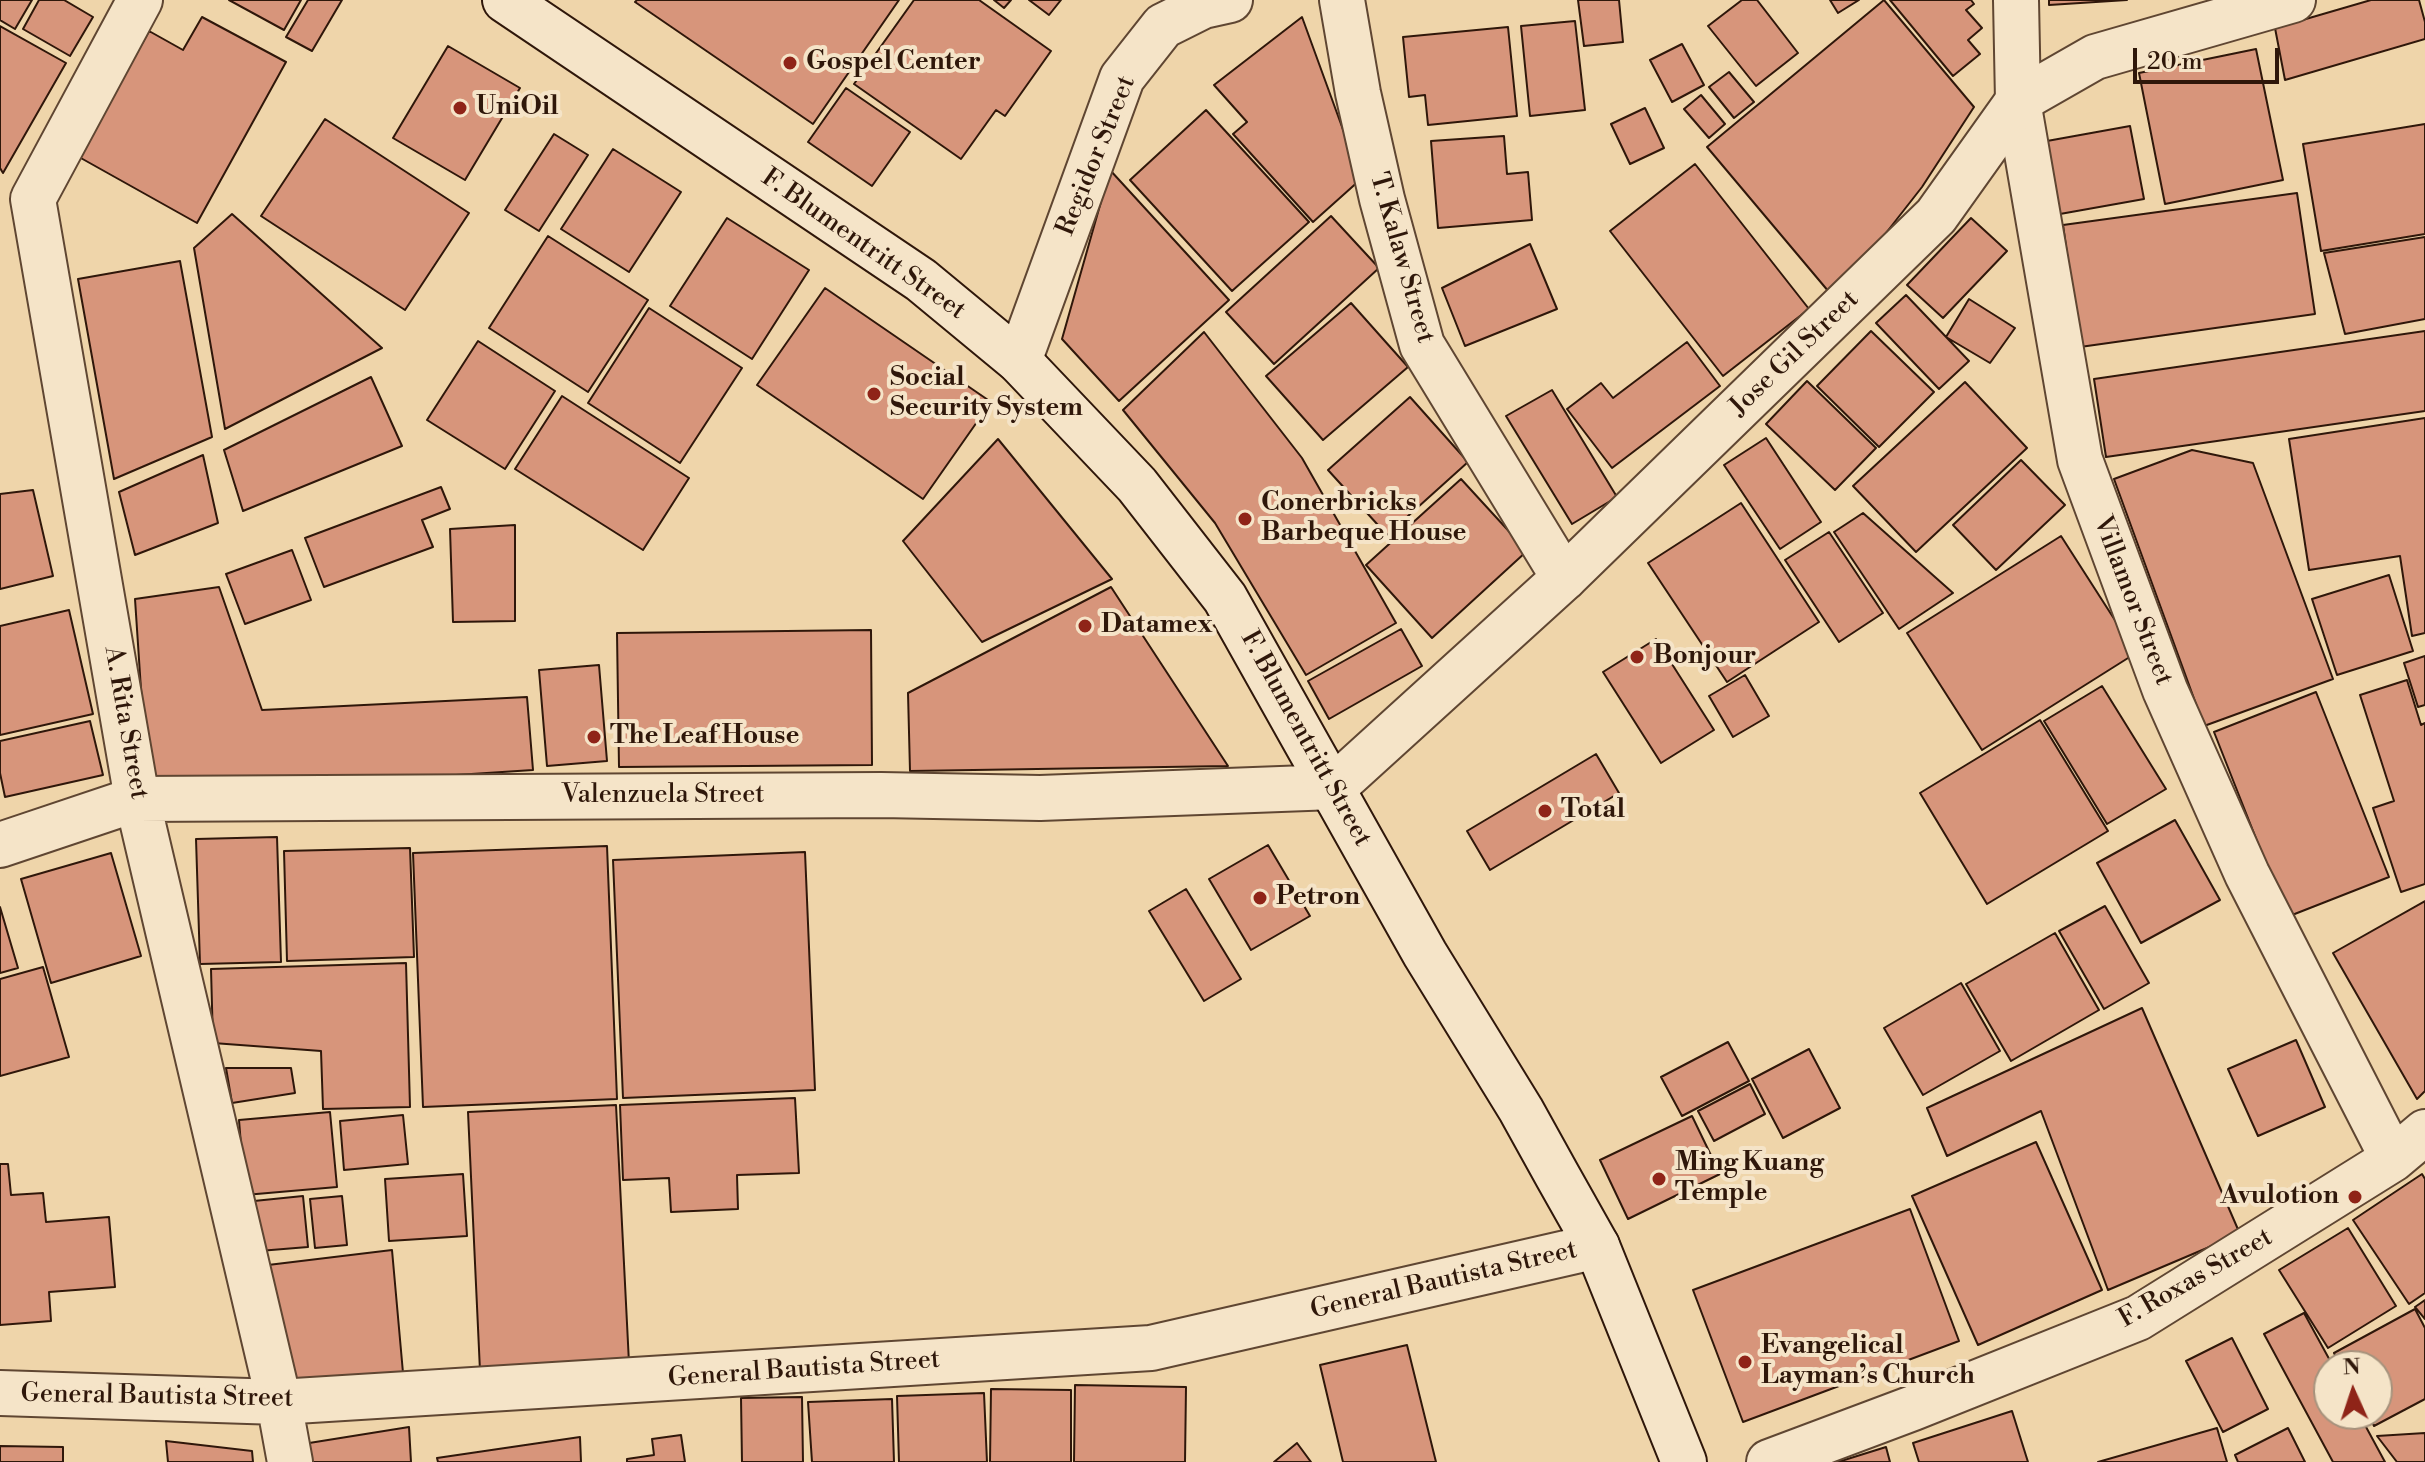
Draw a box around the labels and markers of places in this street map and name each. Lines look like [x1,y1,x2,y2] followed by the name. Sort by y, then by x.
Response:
[806,47,981,79] place label: Gospel Center
[781,54,799,72] marker: Gospel Center
[476,92,559,124] place label: UniOil
[451,99,469,117] marker: UniOil
[890,363,1083,424] place label: Social Security System
[865,385,883,403] marker: Social Security System
[1261,488,1467,550] place label: Conerbricks Barbeque House
[1236,510,1254,528] marker: Conerbricks Barbeque House
[1101,610,1212,642] place label: Datamex
[1076,617,1094,635] marker: Datamex
[1653,641,1756,673] place label: Bonjour
[1628,648,1646,666] marker: Bonjour
[610,721,799,753] place label: The Leaf House
[585,728,603,746] marker: The Leaf House
[1561,795,1625,827] place label: Total
[1536,802,1554,820] marker: Total
[1276,882,1360,914] place label: Petron
[1251,889,1269,907] marker: Petron
[1675,1148,1824,1210] place label: Ming Kuang Temple
[1650,1170,1668,1188] marker: Ming Kuang Temple
[2220,1181,2339,1213] place label: Avulotion
[2346,1188,2364,1206] marker: Avulotion
[1761,1331,1975,1392] place label: Evangelical Layman’s Church
[1736,1353,1754,1371] marker: Evangelical Layman’s Church

